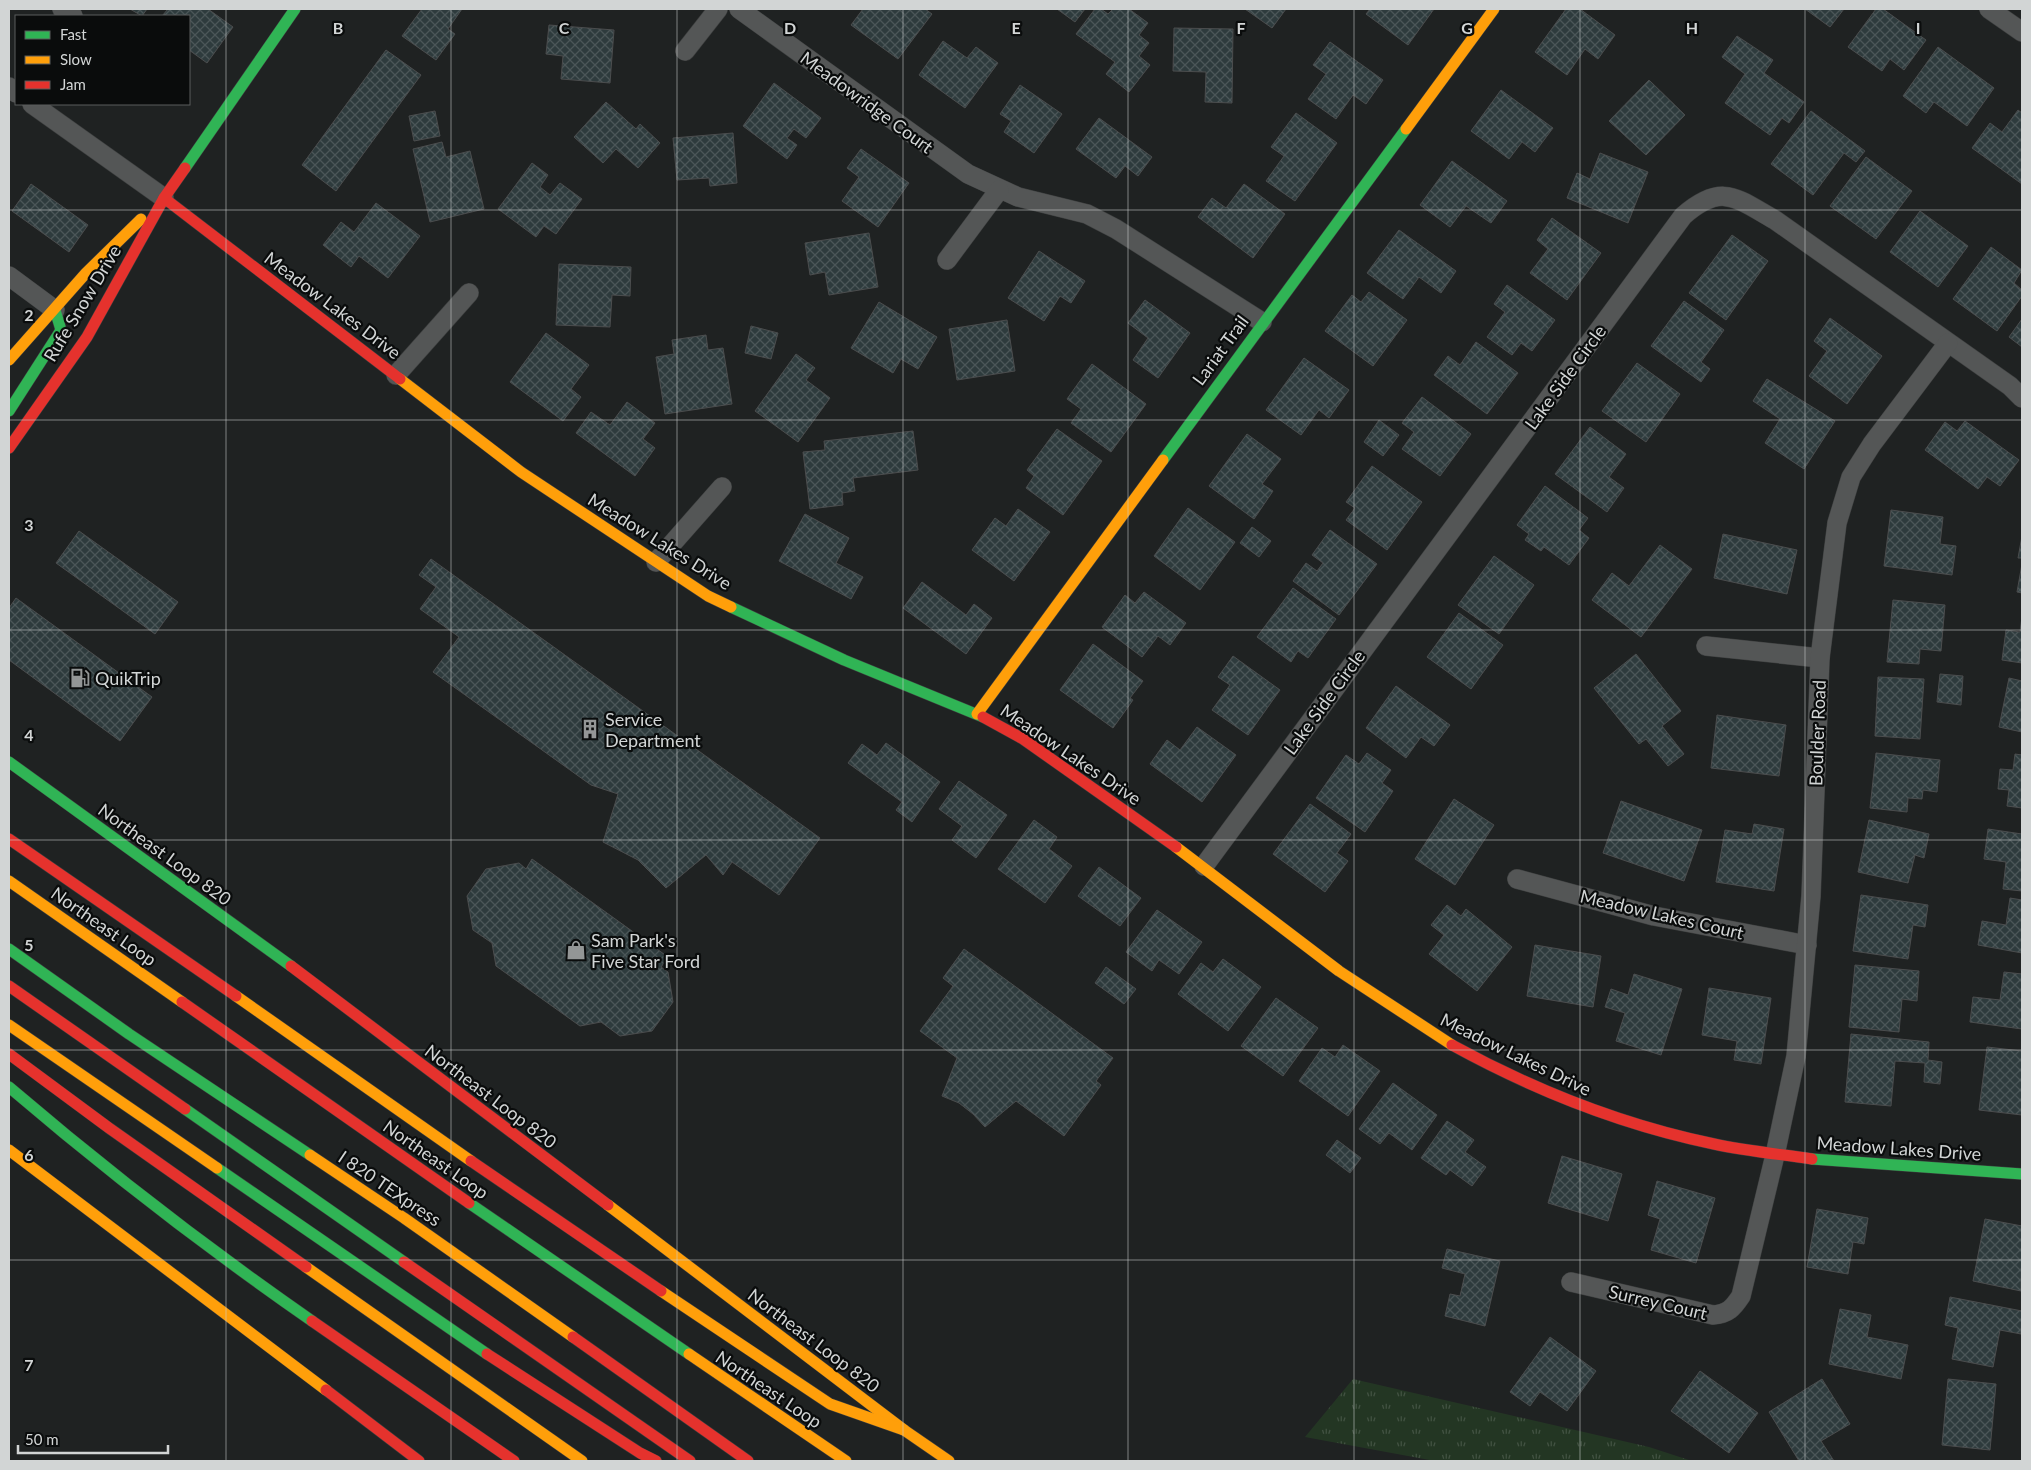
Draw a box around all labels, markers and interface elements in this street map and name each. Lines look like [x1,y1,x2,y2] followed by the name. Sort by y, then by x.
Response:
[15,15,190,105] legend
[333,18,343,37] text: B
[559,18,570,37] text: C
[784,18,796,37] text: D
[1011,18,1021,37] text: E
[1236,18,1246,37] text: F
[1461,18,1473,37] text: G
[1686,18,1698,37] text: H
[1916,18,1920,37] text: I
[60,25,87,43] text: Fast
[796,47,938,158] street label: Meadowridge Court
[60,50,92,68] text: Slow
[60,75,86,93] text: Jam
[39,241,125,365] street label: Rufe Snow Drive
[260,247,406,363] street label: Meadow Lakes Drive
[24,305,34,324] text: 2
[1187,311,1253,389] street label: Lariat Trail
[1520,320,1610,434] street label: Lake Side Circle
[584,488,736,594] street label: Meadow Lakes Drive
[24,515,34,534] text: 3
[1279,645,1369,759] street label: Lake Side Circle
[69,667,91,689] fuel station icon: QuikTrip
[95,667,161,689] place label: QuikTrip
[1804,680,1830,786] street label: Boulder Road
[996,699,1146,809] street label: Meadow Lakes Drive
[605,708,701,751] place label: Service Department
[579,718,601,740] building icon: Service Department
[24,725,34,744] text: 4
[94,798,236,910] street label: Northeast Loop 820
[47,882,161,970] street label: Northeast Loop
[1578,884,1746,944] street label: Meadow Lakes Court
[591,929,700,972] place label: Sam Park's Five Star Ford
[24,935,34,954] text: 5
[565,939,587,961] shop icon: Sam Park's Five Star Ford
[1437,1008,1595,1100] street label: Meadow Lakes Drive
[421,1039,561,1153] street label: Northeast Loop 820
[379,1115,493,1203] street label: Northeast Loop
[1816,1131,1982,1165] street label: Meadow Lakes Drive
[24,1145,34,1164] text: 6
[335,1146,446,1230] street label: I 820 TEXpress
[1607,1280,1710,1324] street label: Surrey Court
[744,1284,884,1396] street label: Northeast Loop 820
[712,1346,826,1432] street label: Northeast Loop
[24,1355,34,1374] text: 7
[18,1422,168,1454] scale bar
[25,1430,59,1448] text: 50 m

